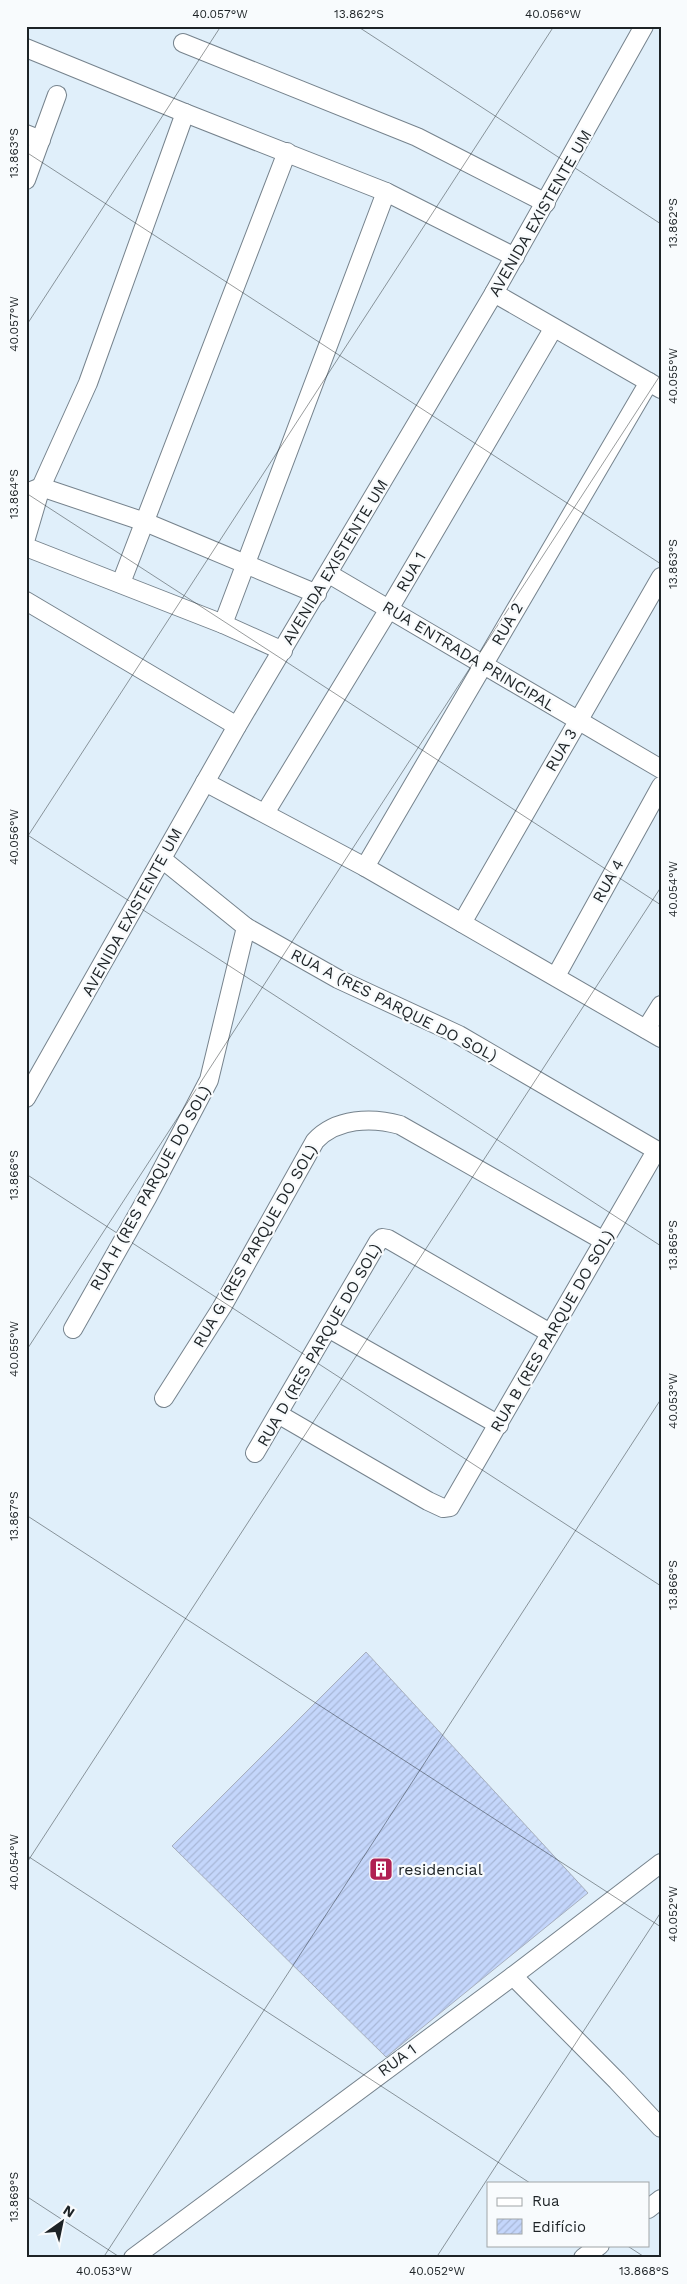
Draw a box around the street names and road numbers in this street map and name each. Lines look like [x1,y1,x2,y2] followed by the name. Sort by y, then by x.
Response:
[484,126,596,300] street label: AVENIDA EXISTENTE UM
[278,476,392,648] street label: AVENIDA EXISTENTE UM
[392,549,430,595] street label: RUA 1
[379,597,559,715] street label: RUA ENTRADA PRINCIPAL
[487,599,527,649] street label: RUA 2
[541,725,581,775] street label: RUA 3
[78,825,186,999] street label: AVENIDA EXISTENTE UM
[588,856,628,906] street label: RUA 4
[288,945,500,1065] street label: RUA A (RES PARQUE DO SOL)
[86,1082,214,1294] street label: RUA H (RES PARQUE DO SOL)
[189,1141,321,1351] street label: RUA G (RES PARQUE DO SOL)
[486,1227,618,1435] street label: RUA B (RES PARQUE DO SOL)
[253,1240,385,1450] street label: RUA D (RES PARQUE DO SOL)
[374,2040,420,2080] street label: RUA 1

